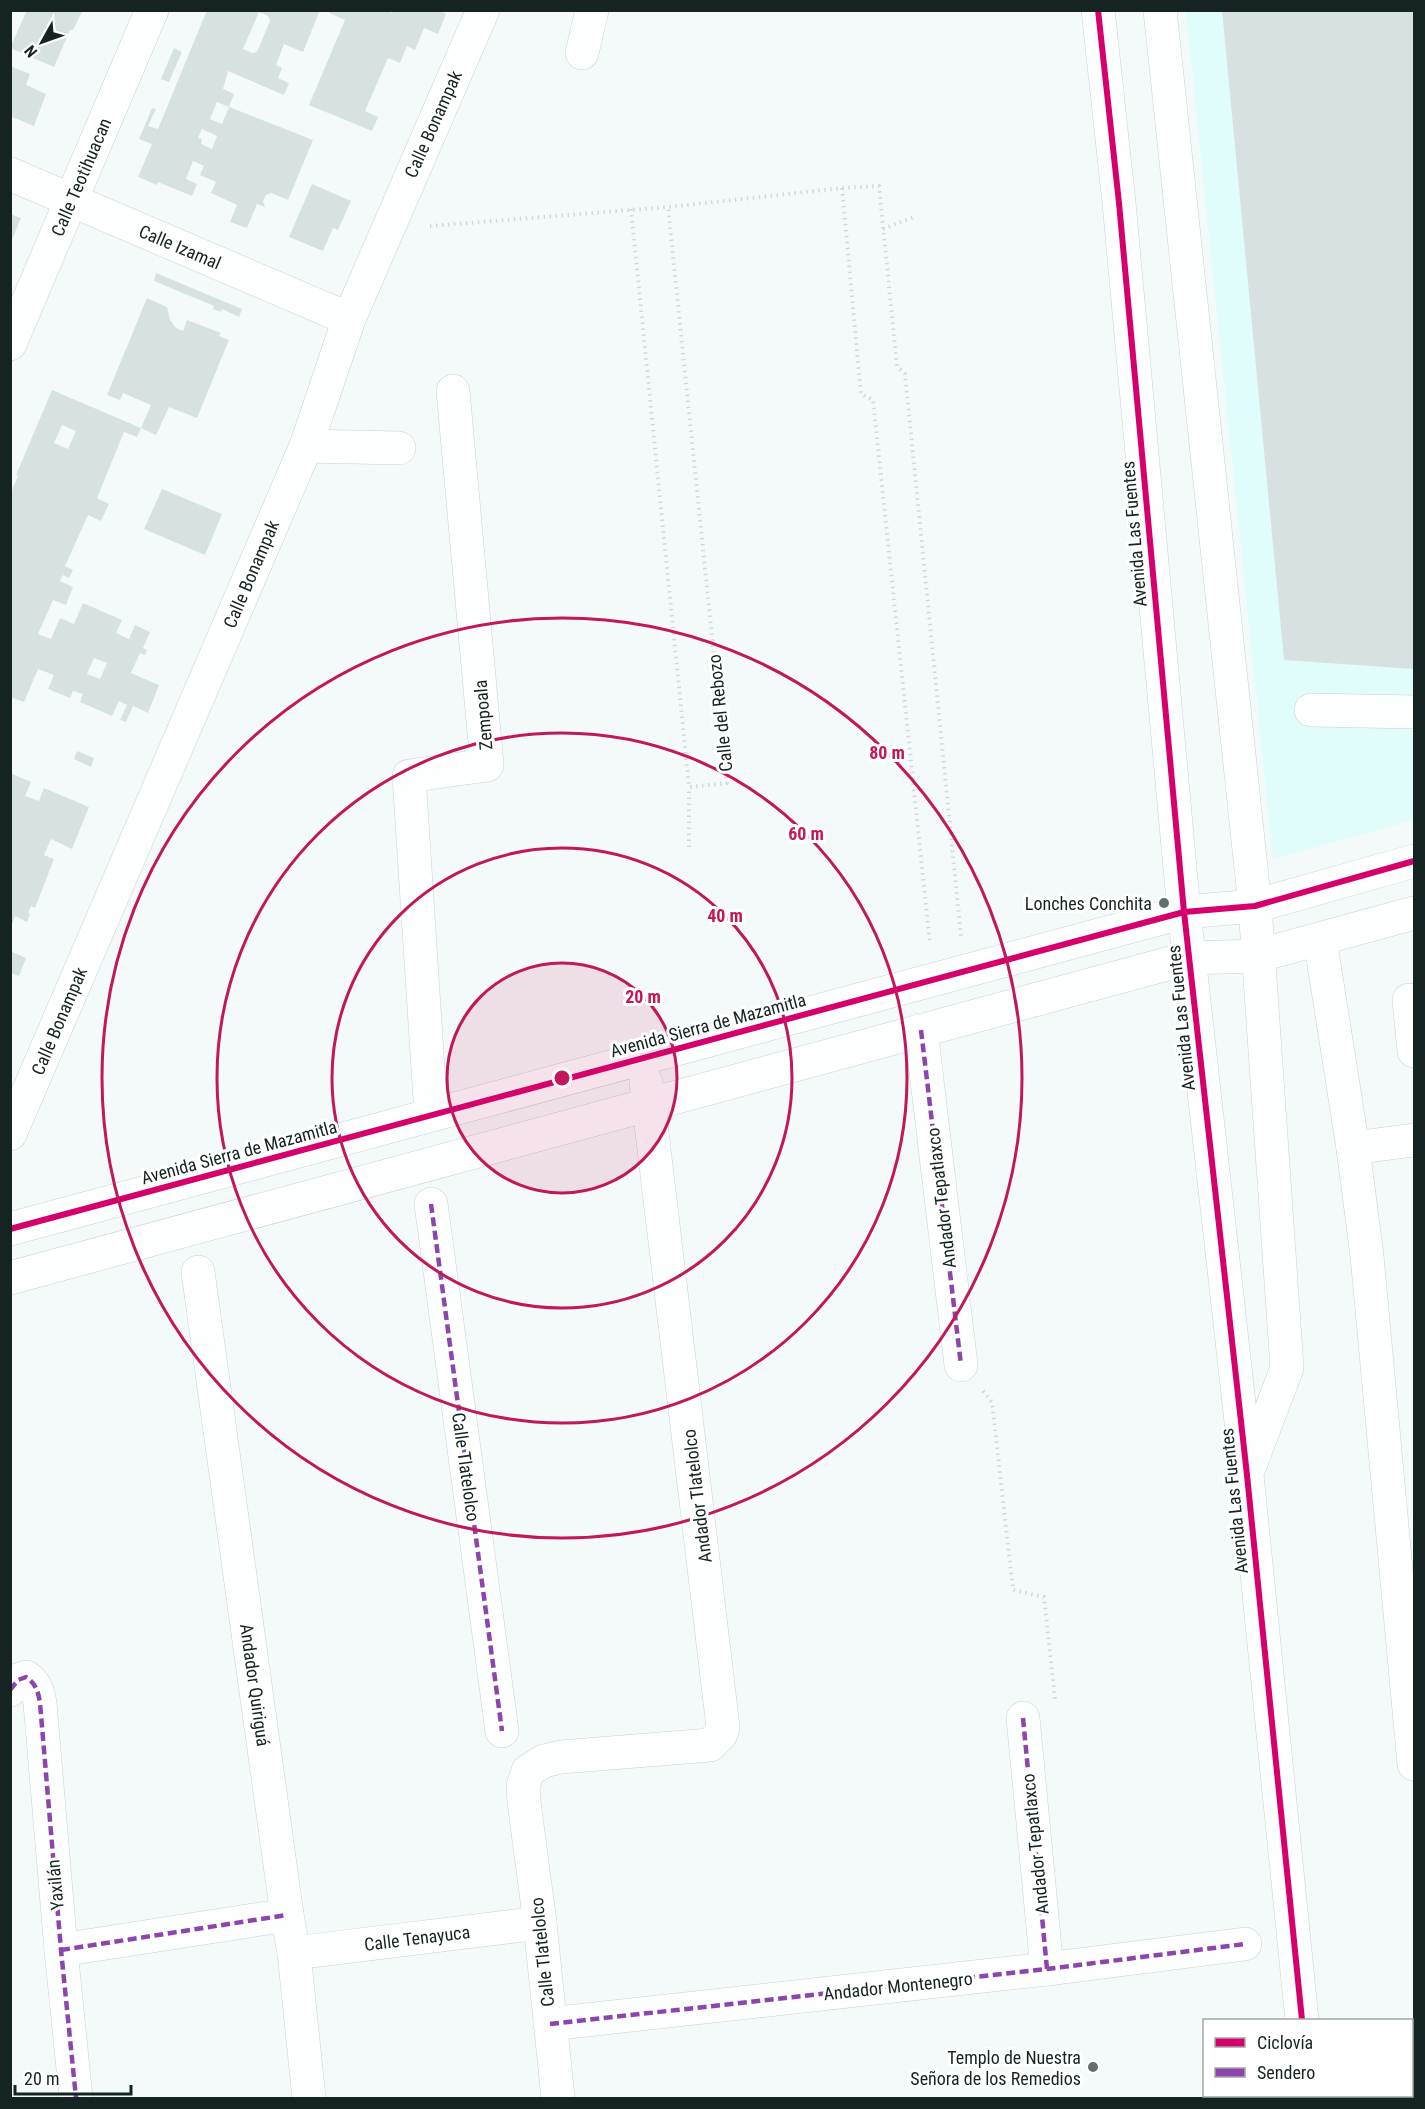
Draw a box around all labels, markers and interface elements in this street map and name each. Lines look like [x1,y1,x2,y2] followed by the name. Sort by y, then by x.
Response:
[12,12,72,72] north arrow
[20,41,41,61] text: N
[400,67,466,181] street label: Calle Bonampak
[47,115,115,239] street label: Calle Teotihuacan
[136,220,224,274] street label: Calle Izamal
[1117,460,1151,608] street label: Avenida Las Fuentes
[219,517,283,631] street label: Calle Bonampak
[703,653,737,773] street label: Calle del Rebozo
[469,679,497,751] street label: Zempoala
[869,742,905,763] text: 80 m
[788,823,824,844] text: 60 m
[1025,893,1152,914] place label: Lonches Conchita
[1157,896,1171,910] marker: Lonches Conchita
[707,905,743,926] text: 40 m
[1163,944,1199,1092] street label: Avenida Las Fuentes
[27,964,91,1078] street label: Calle Bonampak
[625,986,661,1007] text: 20 m
[608,989,808,1061] street label: Avenida Sierra de Mazamitla
[552,1068,572,1088] centre of rings
[139,1116,339,1188] street label: Avenida Sierra de Mazamitla
[922,1127,960,1269] street label: Andador Tepatlaxco
[448,1411,484,1523] street label: Calle Tlatelolco
[1216,1427,1252,1575] street label: Avenida Las Fuentes
[678,1428,716,1564] street label: Andador Tlatelolco
[236,1622,274,1748] street label: Andador Quiriguá
[1017,1773,1053,1915] street label: Andador Tepatlaxco
[42,1859,68,1911] street label: Yaxilán
[526,1896,558,2008] street label: Calle Tlatelolco
[363,1921,471,1955] street label: Calle Tenayuca
[822,1968,974,2004] street label: Andador Montenegro
[1203,2019,1413,2097] legend
[1257,2032,1313,2053] text: Ciclovía
[910,2047,1081,2089] place label: Templo de Nuestra Señora de los Remedios
[15,2058,130,2096] scale bar
[1086,2060,1100,2074] marker: Templo de Nuestra Señora de los Remedios
[1257,2062,1315,2083] text: Sendero
[24,2068,59,2089] text: 20 m

